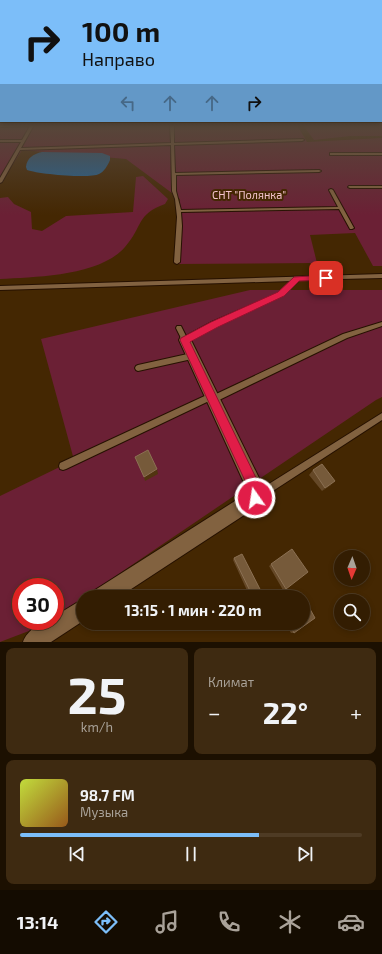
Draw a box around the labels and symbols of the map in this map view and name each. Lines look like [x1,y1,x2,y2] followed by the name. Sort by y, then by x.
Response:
[212,188,286,201] park label: СНТ "Полянка"
[309,261,343,295] pin
[234,477,276,519] position arrow
[334,550,370,586] north arrow
[12,578,64,630] speed limit sign: 30

